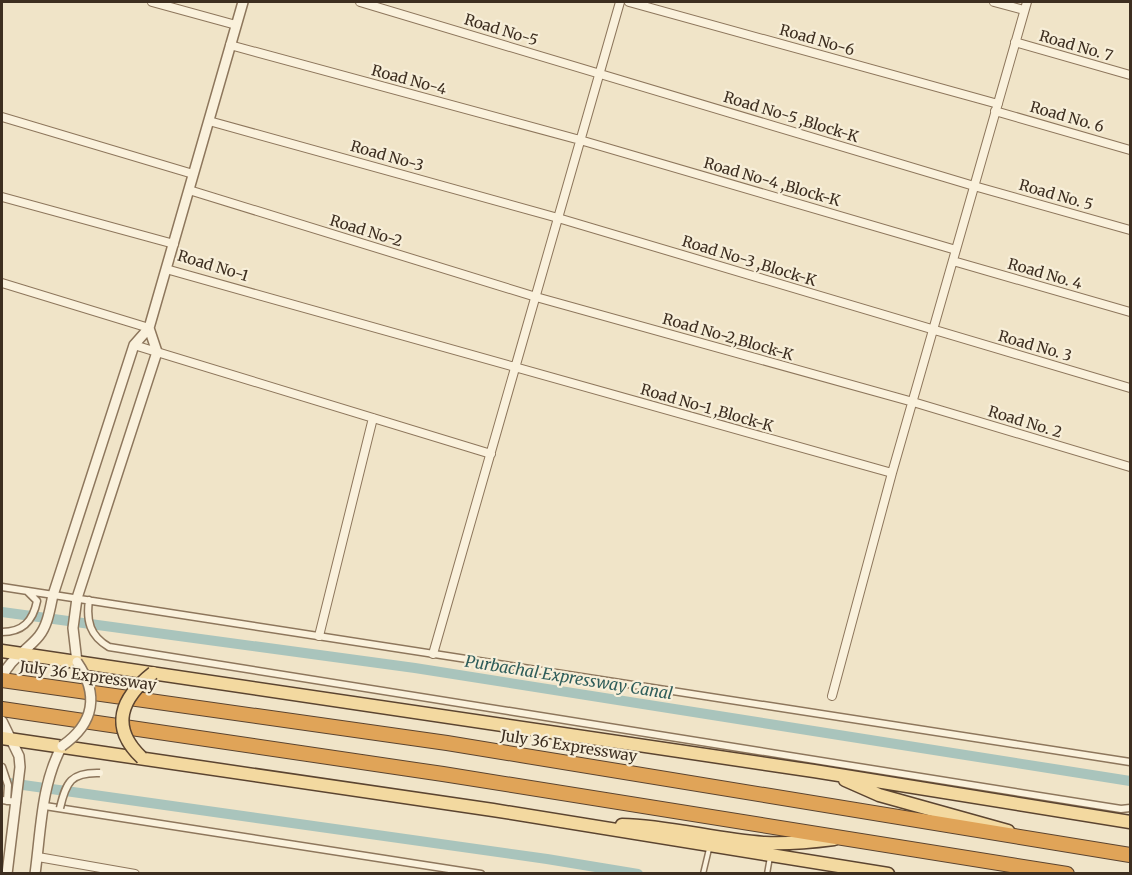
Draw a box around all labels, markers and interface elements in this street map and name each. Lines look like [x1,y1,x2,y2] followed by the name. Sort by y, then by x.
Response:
[462,9,540,50] street label: Road No-5
[778,20,857,59] street label: Road No-6
[1037,26,1116,65] street label: Road No. 7
[369,60,449,99] street label: Road No-4
[721,87,861,146] street label: Road No-5 ,Block-K
[1028,97,1106,136] street label: Road No. 6
[348,136,426,175] street label: Road No-3
[702,153,843,210] street label: Road No-4 ,Block-K
[1017,175,1095,214] street label: Road No. 5
[328,211,405,251] street label: Road No-2
[680,231,819,290] street label: Road No-3 ,Block-K
[175,246,251,285] street label: Road No-1
[1006,254,1085,293] street label: Road No. 4
[660,309,796,364] street label: Road No-2,Block-K
[996,326,1074,365] street label: Road No. 3
[638,379,776,436] street label: Road No-1 ,Block-K
[986,401,1064,442] street label: Road No. 2
[464,651,674,703] water label: Purbachal Expressway Canal
[17,656,158,695] street label: July 36 Expressway
[498,725,639,766] street label: July 36 Expressway

